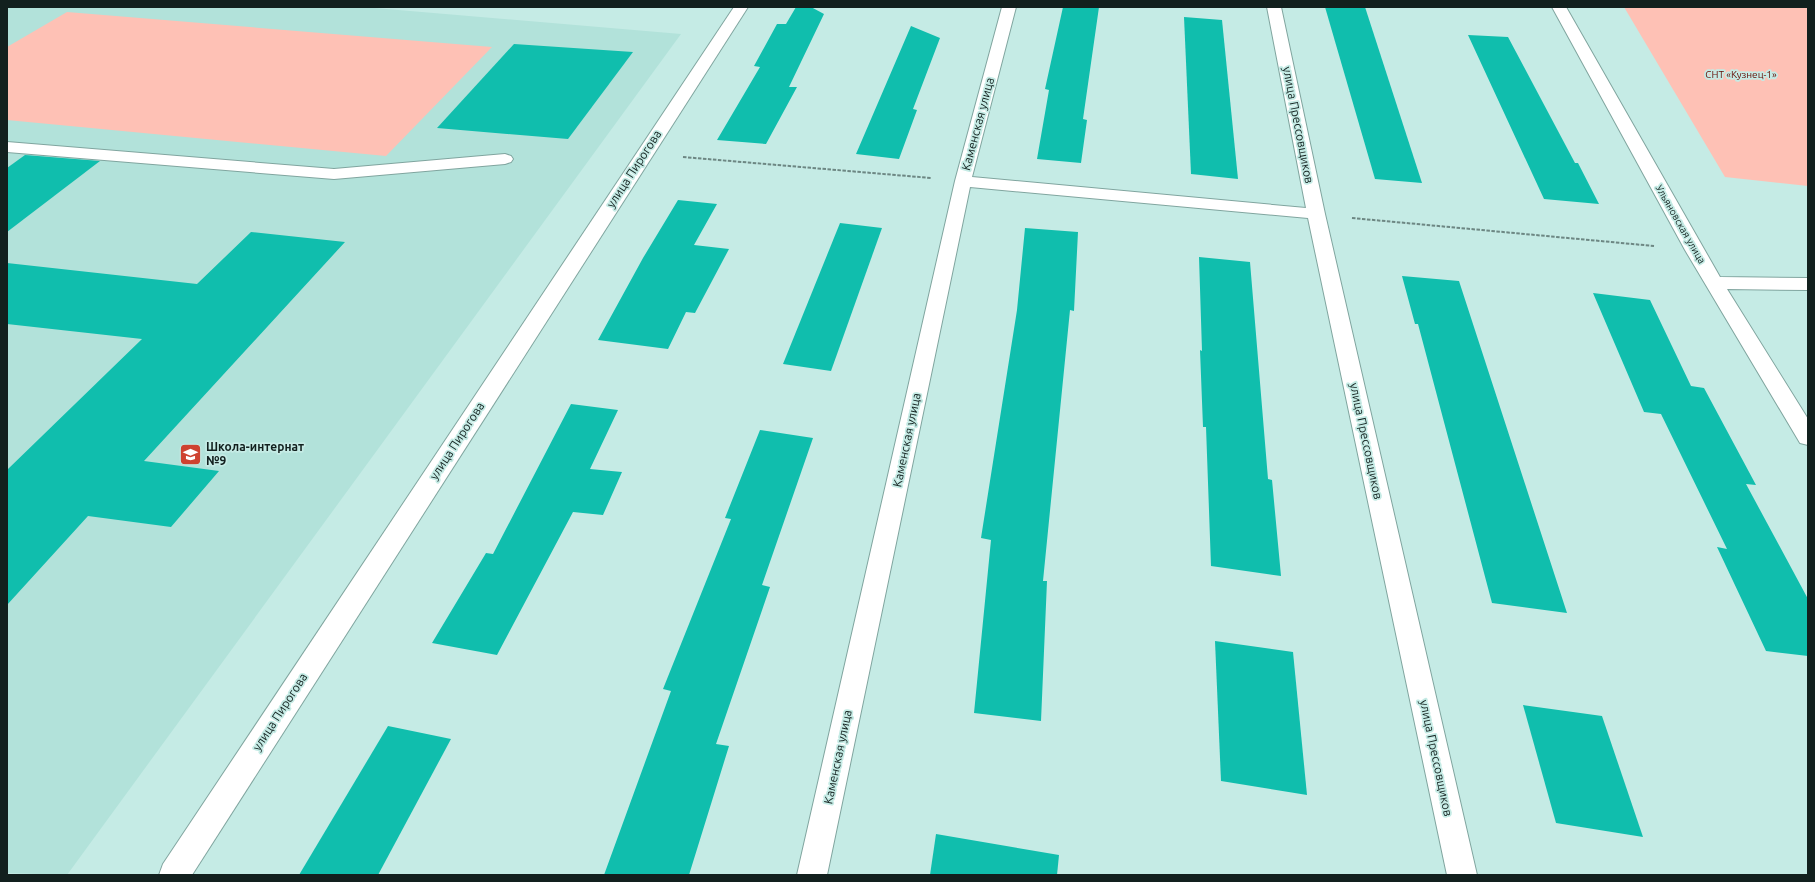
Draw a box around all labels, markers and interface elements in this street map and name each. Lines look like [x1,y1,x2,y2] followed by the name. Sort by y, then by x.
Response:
[1281,65,1316,184] street label: улица Прессовщиков
[1705,69,1777,80] park label: СНТ «Кузнец-1»
[959,76,996,172] street label: Каменская улица
[604,128,663,210] street label: улица Пирогова
[1654,183,1708,265] street label: Ульяновская улица
[1348,381,1385,500] street label: улица Прессовщиков
[890,392,923,488] street label: Каменская улица
[427,400,486,482] street label: улица Пирогова
[206,440,304,467] place label: Школа-интернат №9
[178,441,204,467] school or university icon: Школа-интернат №9
[250,671,309,753] street label: улица Пирогова
[1418,698,1455,817] street label: улица Прессовщиков
[821,709,854,805] street label: Каменская улица

